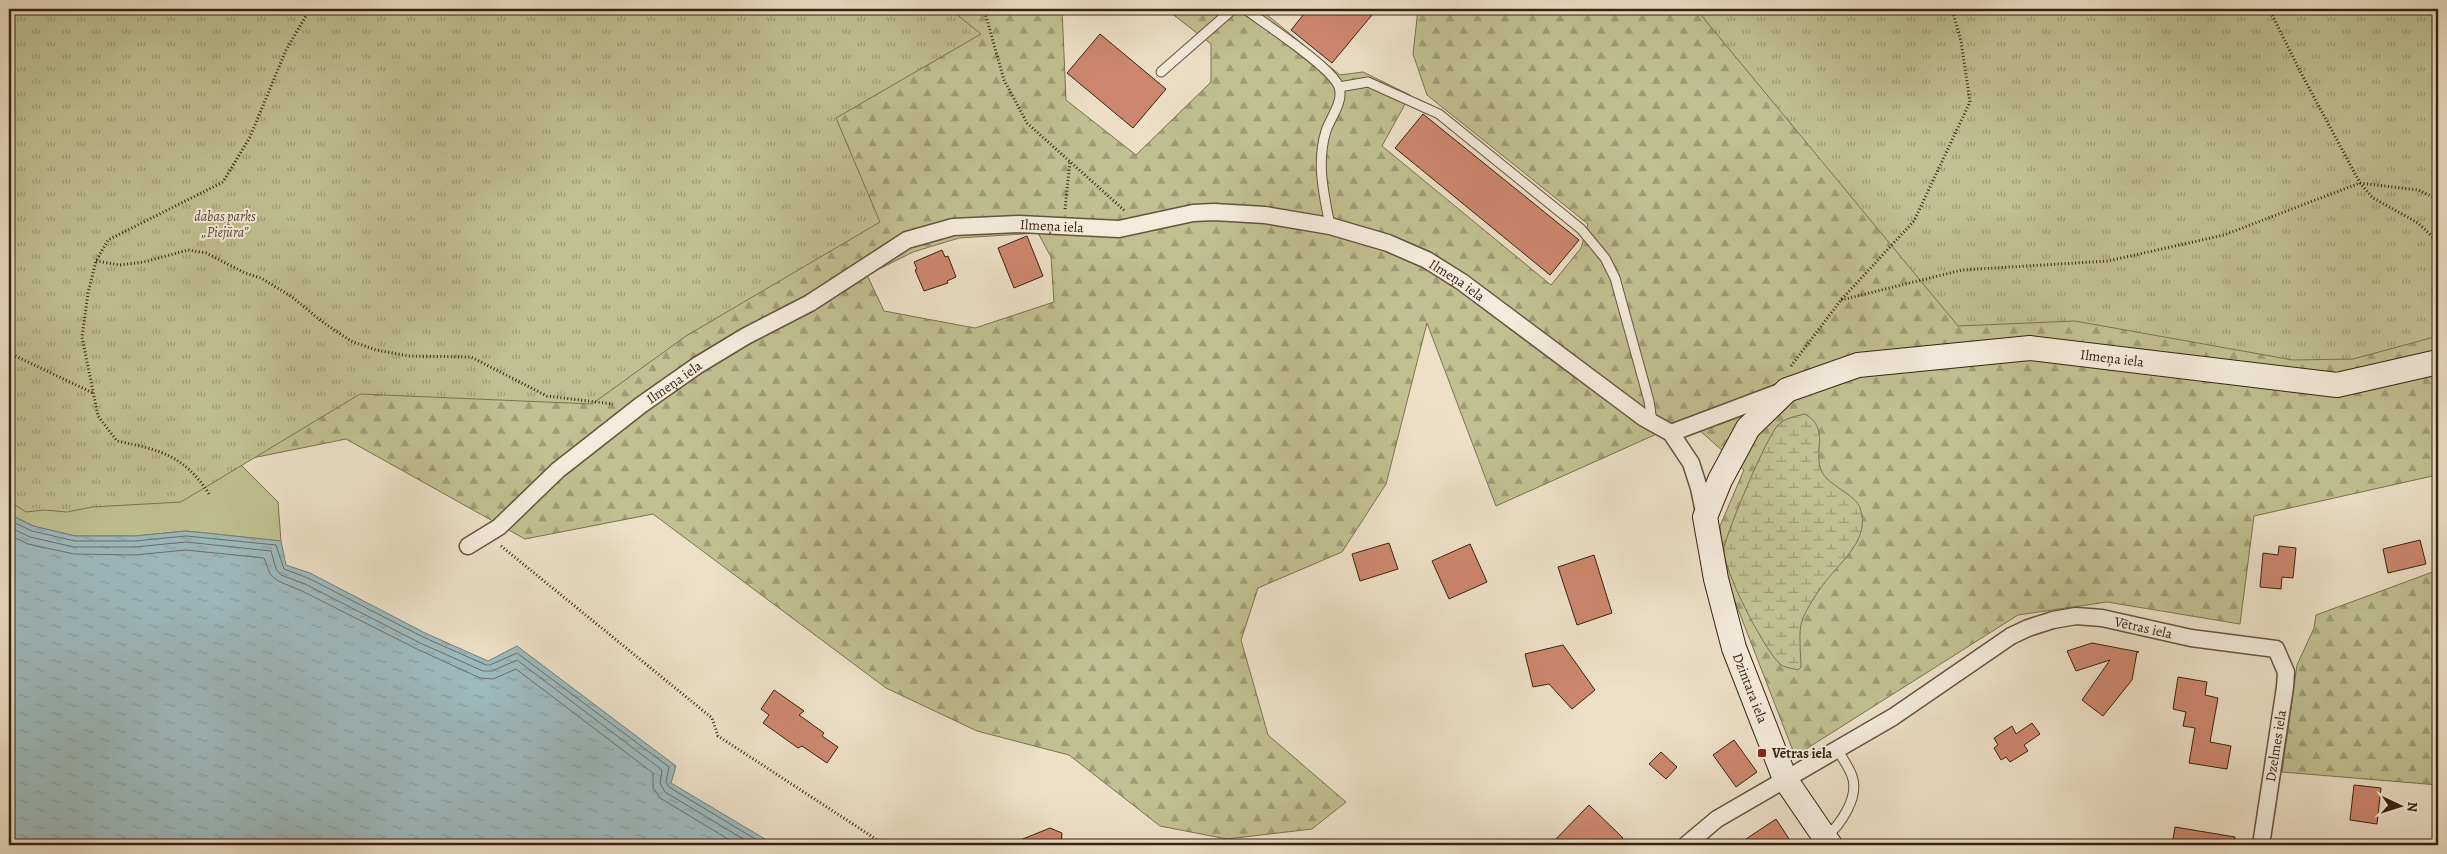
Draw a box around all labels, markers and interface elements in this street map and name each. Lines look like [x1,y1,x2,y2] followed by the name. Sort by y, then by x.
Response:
[194,207,256,242] park label: dabas parks „Piejūra”
[1020,215,1085,237] street label: Ilmeņa iela
[1425,254,1489,306] street label: Ilmeņa iela
[2079,345,2145,371] street label: Ilmeņa iela
[642,356,706,408] street label: Ilmeņa iela
[2112,611,2175,643] street label: Vētras iela
[1728,650,1772,726] street label: Dzintara iela
[2261,708,2291,783] street label: Dzelmes iela
[1771,744,1833,763] place label: Vētras iela
[1756,747,1768,759] marker: Vētras iela
[2374,782,2424,832] north arrow
[2403,801,2422,813] text: N

